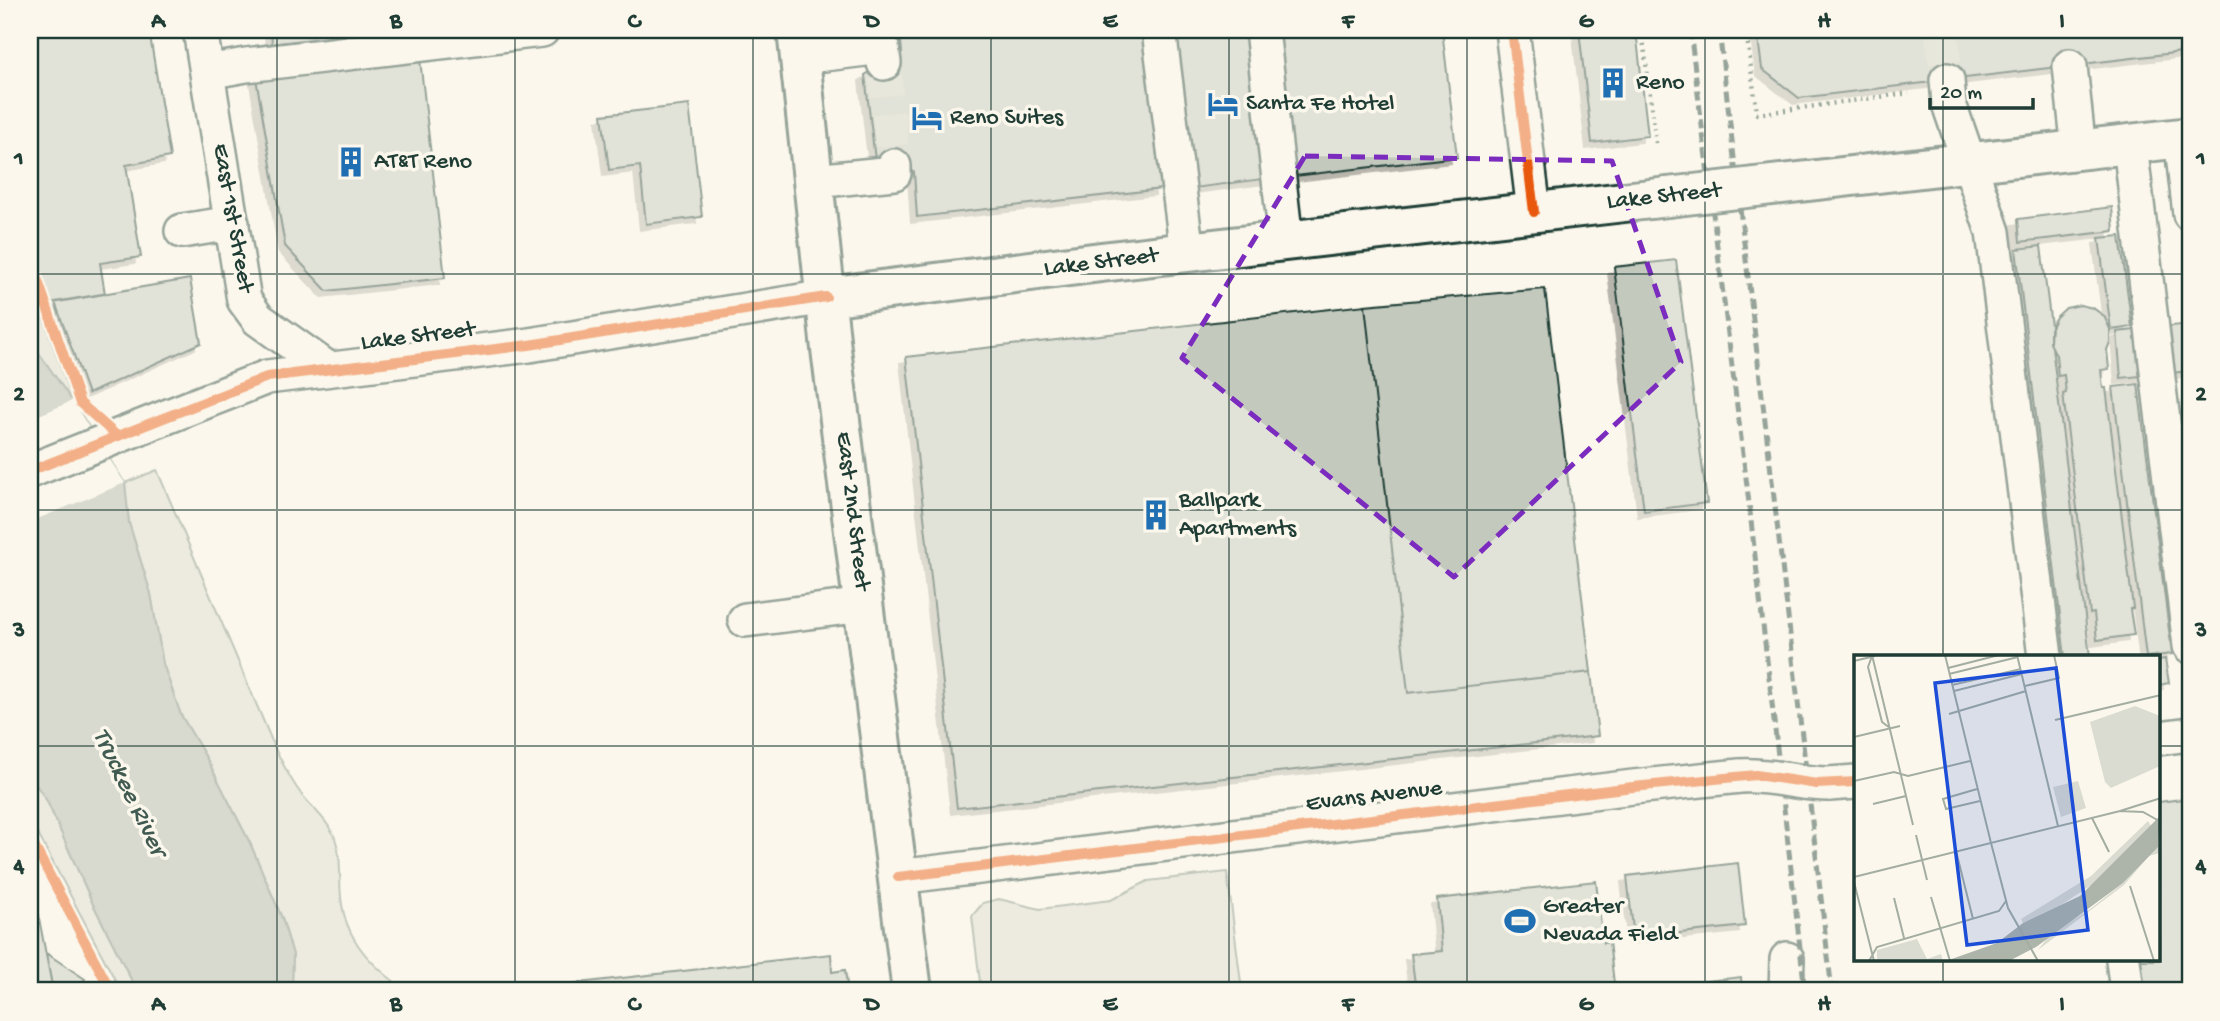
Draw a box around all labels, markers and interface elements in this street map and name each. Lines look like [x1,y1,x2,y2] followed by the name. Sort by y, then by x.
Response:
[150,9,166,36] text: A
[389,9,403,36] text: B
[628,9,643,36] text: C
[863,9,881,36] text: D
[1103,9,1119,36] text: E
[1341,9,1356,36] text: F
[1579,9,1595,36] text: G
[1817,9,1831,36] text: H
[2059,9,2065,36] text: I
[1596,66,1630,100] building icon: Reno
[1930,66,2033,110] scale bar
[1636,69,1685,98] place label: Reno
[1940,82,1982,107] text: 20 m
[1206,87,1240,121] hotel icon: Santa Fe Hotel
[1246,90,1395,119] place label: Santa Fe Hotel
[910,101,944,135] hotel icon: Reno Suites
[950,104,1064,133] place label: Reno Suites
[205,141,260,297] street label: East 1st Street
[334,145,368,179] building icon: AT&T Reno
[13,146,24,173] text: 1
[2195,146,2206,173] text: 1
[374,148,472,177] place label: AT&T Reno
[1605,176,1725,217] street label: Lake Street
[1042,241,1162,284] street label: Lake Street
[359,315,479,358] street label: Lake Street
[13,382,25,409] text: 2
[2195,382,2207,409] text: 2
[828,430,876,594] street label: East 2nd Street
[1178,487,1297,544] place label: Ballpark Apartments
[1139,498,1173,532] building icon: Ballpark Apartments
[12,618,25,645] text: 3
[2194,618,2207,645] text: 3
[1854,655,2160,962] inset map
[84,724,174,866] water label: Truckee River
[1304,774,1444,820] street label: Evans Avenue
[13,854,25,881] text: 4
[2195,854,2207,881] text: 4
[1543,893,1679,950] place label: Greater Nevada Field
[1503,904,1537,938] sports icon: Greater Nevada Field
[150,992,166,1019] text: A
[389,992,403,1019] text: B
[628,992,643,1019] text: C
[863,992,881,1019] text: D
[1103,992,1119,1019] text: E
[1341,992,1356,1019] text: F
[1579,992,1595,1019] text: G
[1817,992,1831,1019] text: H
[2059,992,2065,1019] text: I

